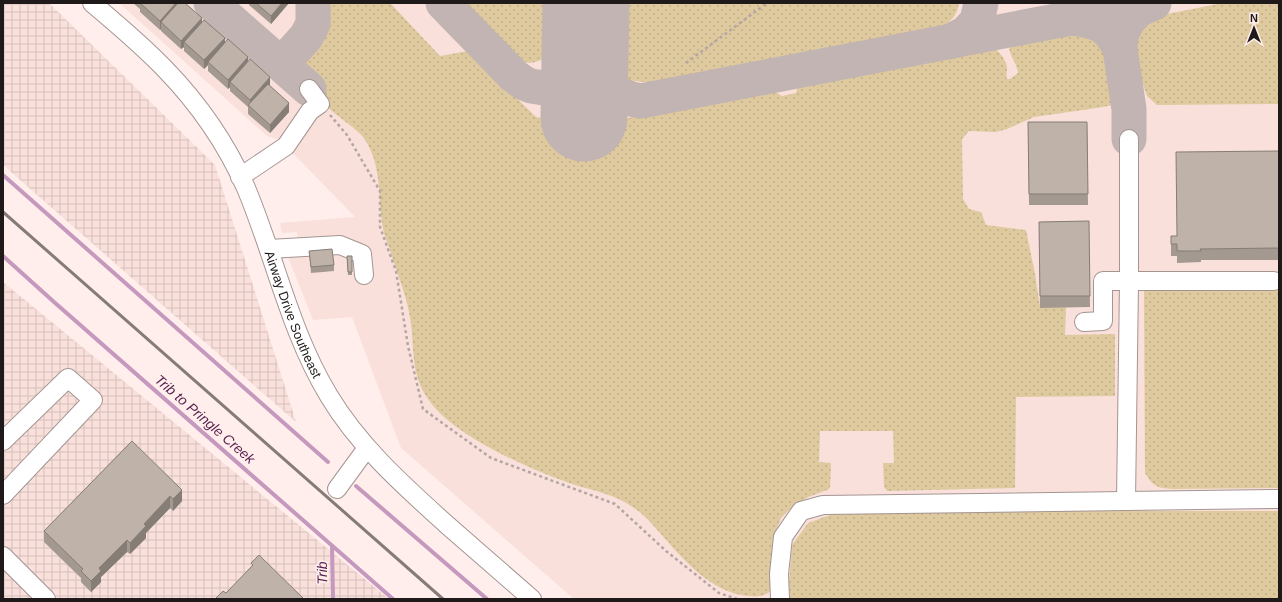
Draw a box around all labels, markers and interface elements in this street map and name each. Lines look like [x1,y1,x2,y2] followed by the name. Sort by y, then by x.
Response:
[1234,8,1274,48] north arrow
[1250,12,1258,24] text: N
[262,249,325,381] street label: Airway Drive Southeast
[152,371,259,467] water label: Trib to Pringle Creek
[314,561,330,585] water label: Trib

